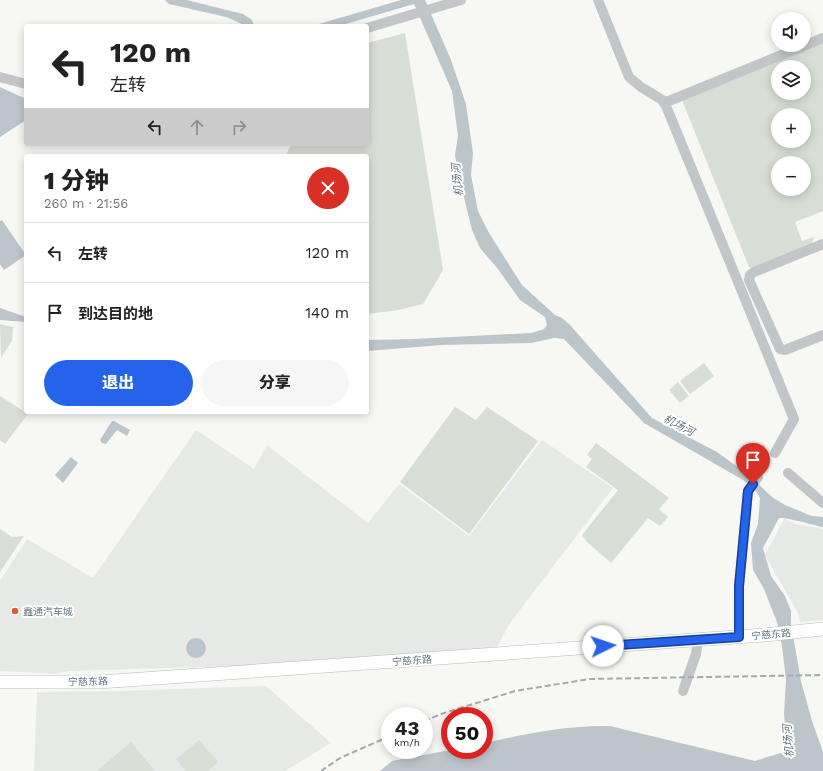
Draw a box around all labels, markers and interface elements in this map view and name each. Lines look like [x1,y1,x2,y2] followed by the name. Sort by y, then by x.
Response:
[771,12,811,196] map controls
[771,12,811,52] button: sound
[110,36,191,69] text: 120 m
[44,40,96,92] icon: left
[771,60,811,100] button: layers
[110,74,146,95] text: 左转
[771,108,811,148] button: +
[144,116,166,138] icon: left
[186,116,208,138] icon: ahead
[228,116,250,138] icon: right
[771,156,811,196] button: −
[449,161,466,197] water label: 机场河
[44,167,109,195] text: 1 分钟
[307,167,349,209] button: close
[44,196,128,211] text: 260 m · 21:56
[44,242,66,264] icon: left
[306,244,349,262] text: 120 m
[78,245,108,263] text: 左转
[44,302,66,324] icon: arrive
[305,304,349,322] text: 140 m
[78,305,153,323] text: 到达目的地
[44,360,193,406] button: 退出
[201,360,349,406] button: 分享
[661,412,698,440] water label: 机场河
[736,443,770,484] pin
[742,449,764,471] icon: arrive
[10,606,20,616] marker: 鑫通汽车城
[23,606,73,617] place label: 鑫通汽车城
[582,625,624,667] position arrow
[751,627,791,642] street label: 宁慈东路
[392,654,432,667] street label: 宁慈东路
[68,676,108,687] street label: 宁慈东路
[441,707,493,759] speed limit sign: 50
[395,716,419,740] text: 43
[781,722,796,758] water label: 机场河
[394,737,420,748] text: km/h

